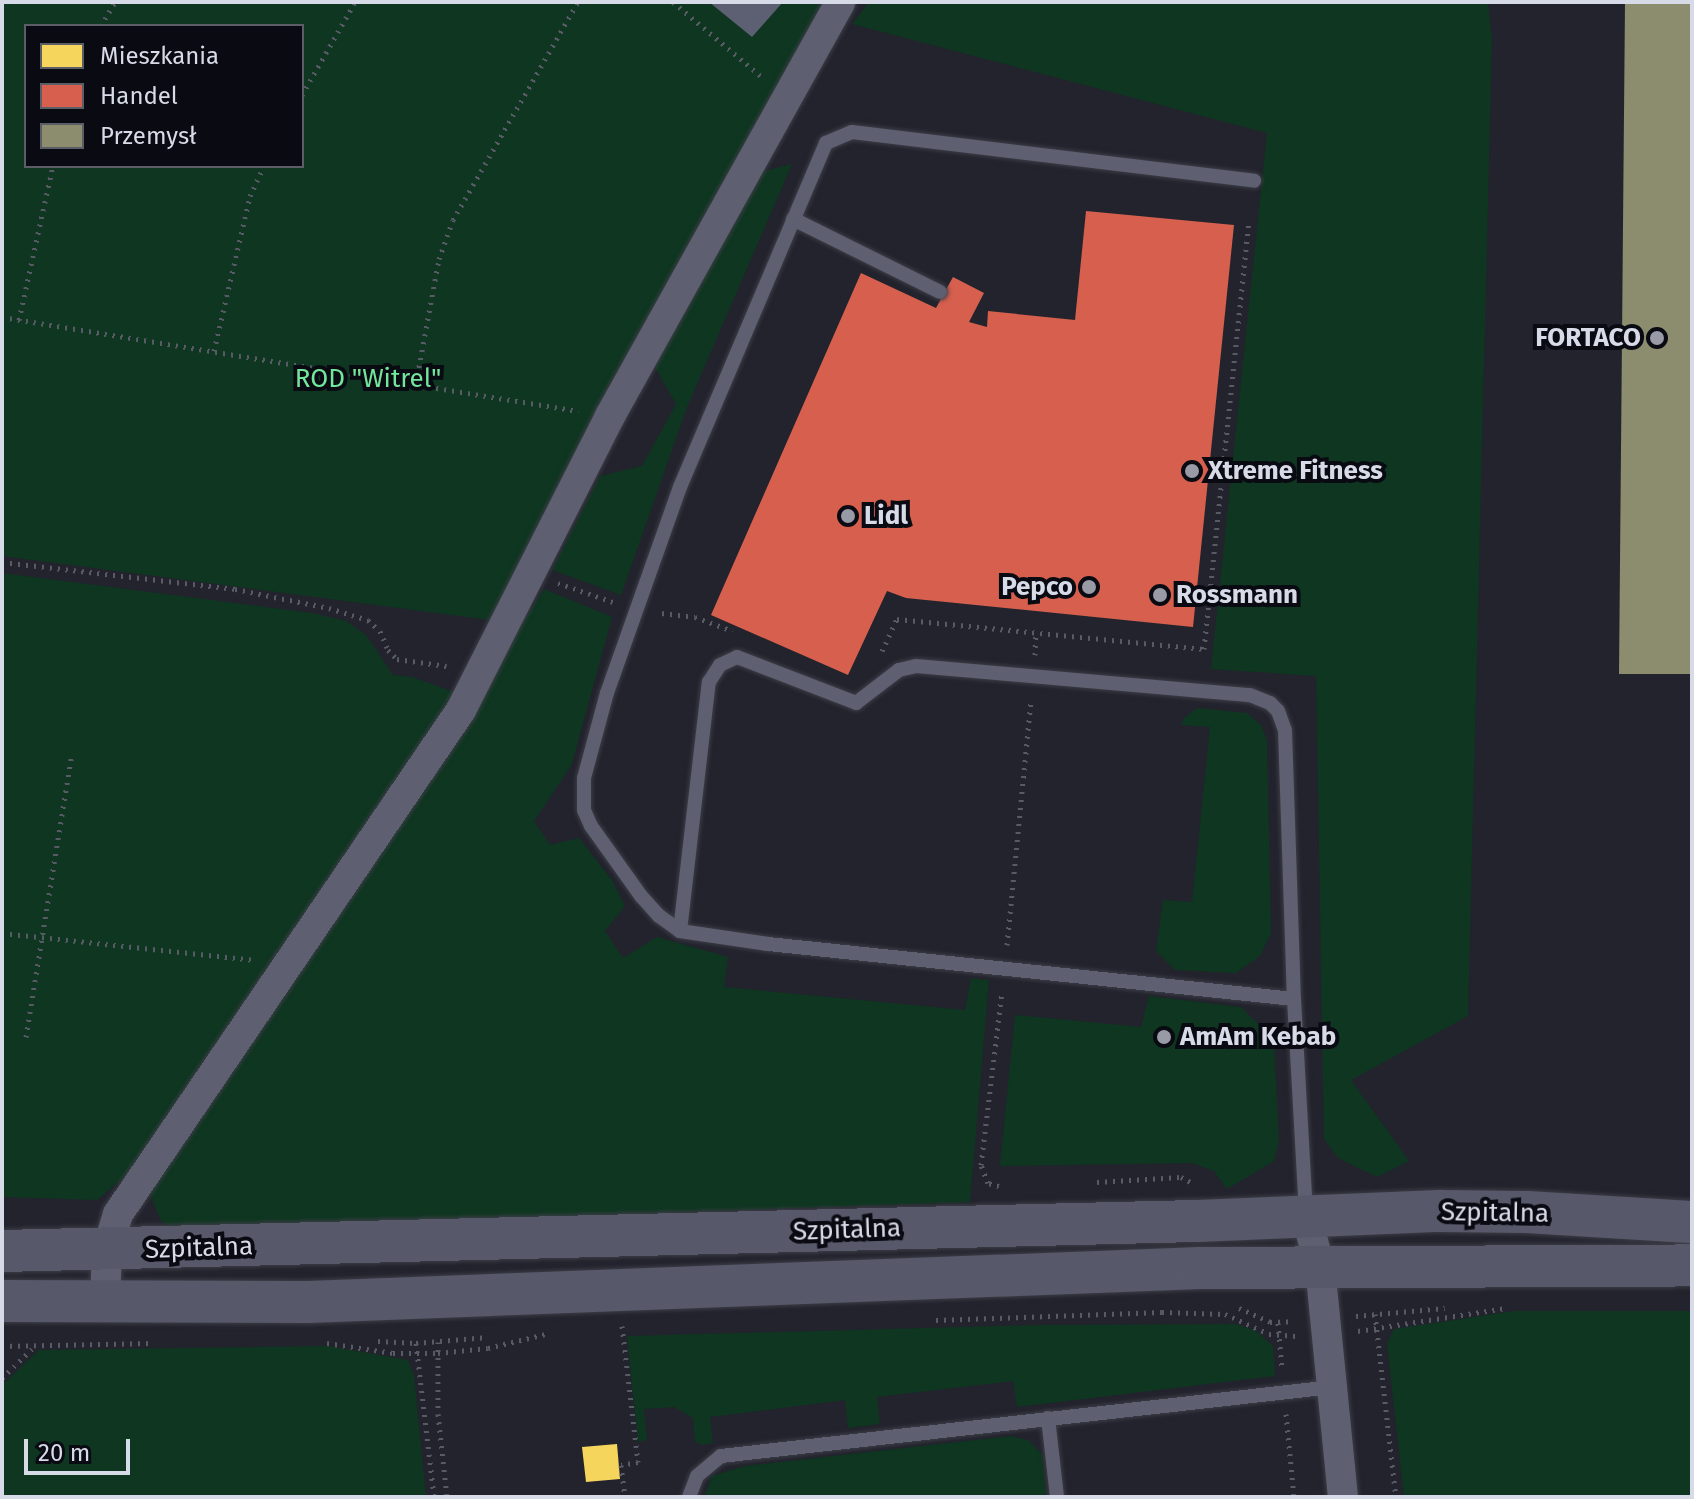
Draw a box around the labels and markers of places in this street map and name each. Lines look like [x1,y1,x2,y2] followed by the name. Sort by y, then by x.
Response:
[1535,322,1641,354] place label: FORTACO
[1648,329,1666,347] marker: FORTACO
[1208,455,1383,487] place label: Xtreme Fitness
[1183,462,1201,480] marker: Xtreme Fitness
[864,500,908,532] place label: Lidl
[839,507,857,525] marker: Lidl
[1001,571,1073,603] place label: Pepco
[1080,578,1098,596] marker: Pepco
[1176,579,1298,611] place label: Rossmann
[1151,586,1169,604] marker: Rossmann
[1180,1021,1336,1053] place label: AmAm Kebab
[1155,1028,1173,1046] marker: AmAm Kebab

